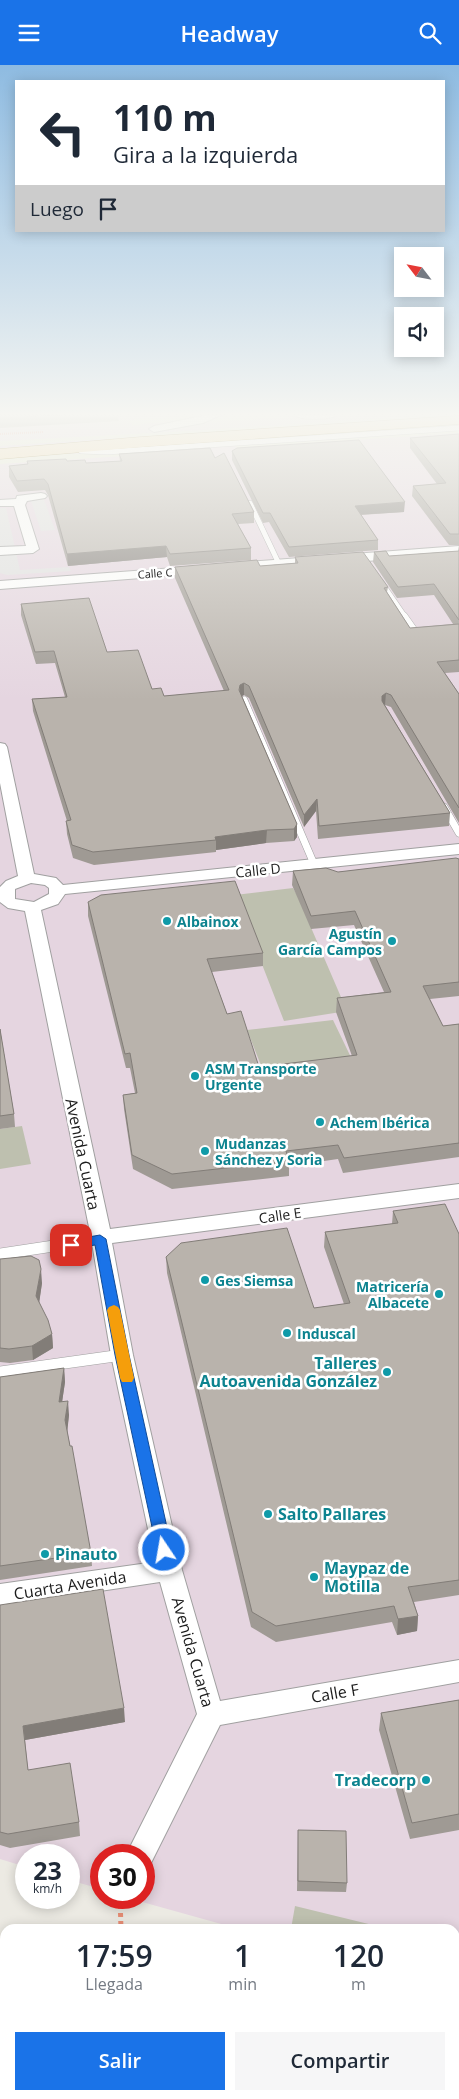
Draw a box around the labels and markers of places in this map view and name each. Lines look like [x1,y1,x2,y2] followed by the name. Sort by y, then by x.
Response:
[177,912,239,931] place label: Albainox
[161,915,173,927] marker: Albainox
[278,924,382,959] place label: Agustín García Campos
[386,935,398,947] marker: Agustín García Campos
[205,1059,317,1094] place label: ASM Transporte Urgente
[189,1070,201,1082] marker: ASM Transporte Urgente
[330,1113,430,1132] place label: Achem Ibérica
[314,1116,326,1128] marker: Achem Ibérica
[215,1134,323,1169] place label: Mudanzas Sánchez y Soria
[199,1145,211,1157] marker: Mudanzas Sánchez y Soria
[50,1224,92,1266] pin
[215,1271,293,1290] place label: Ges Siemsa
[199,1274,211,1286] marker: Ges Siemsa
[356,1277,429,1312] place label: Matricería Albacete
[433,1288,445,1300] marker: Matricería Albacete
[297,1324,356,1343] place label: Induscal
[281,1327,293,1339] marker: Induscal
[199,1352,377,1392] place label: Talleres Autoavenida González
[381,1366,393,1378] marker: Talleres Autoavenida González
[278,1503,386,1525] place label: Salto Pallares
[262,1508,274,1520] marker: Salto Pallares
[55,1543,118,1565] place label: Pinauto
[39,1548,51,1560] marker: Pinauto
[324,1557,409,1597] place label: Maypaz de Motilla
[308,1571,320,1583] marker: Maypaz de Motilla
[335,1769,416,1791] place label: Tradecorp
[420,1774,432,1786] marker: Tradecorp

